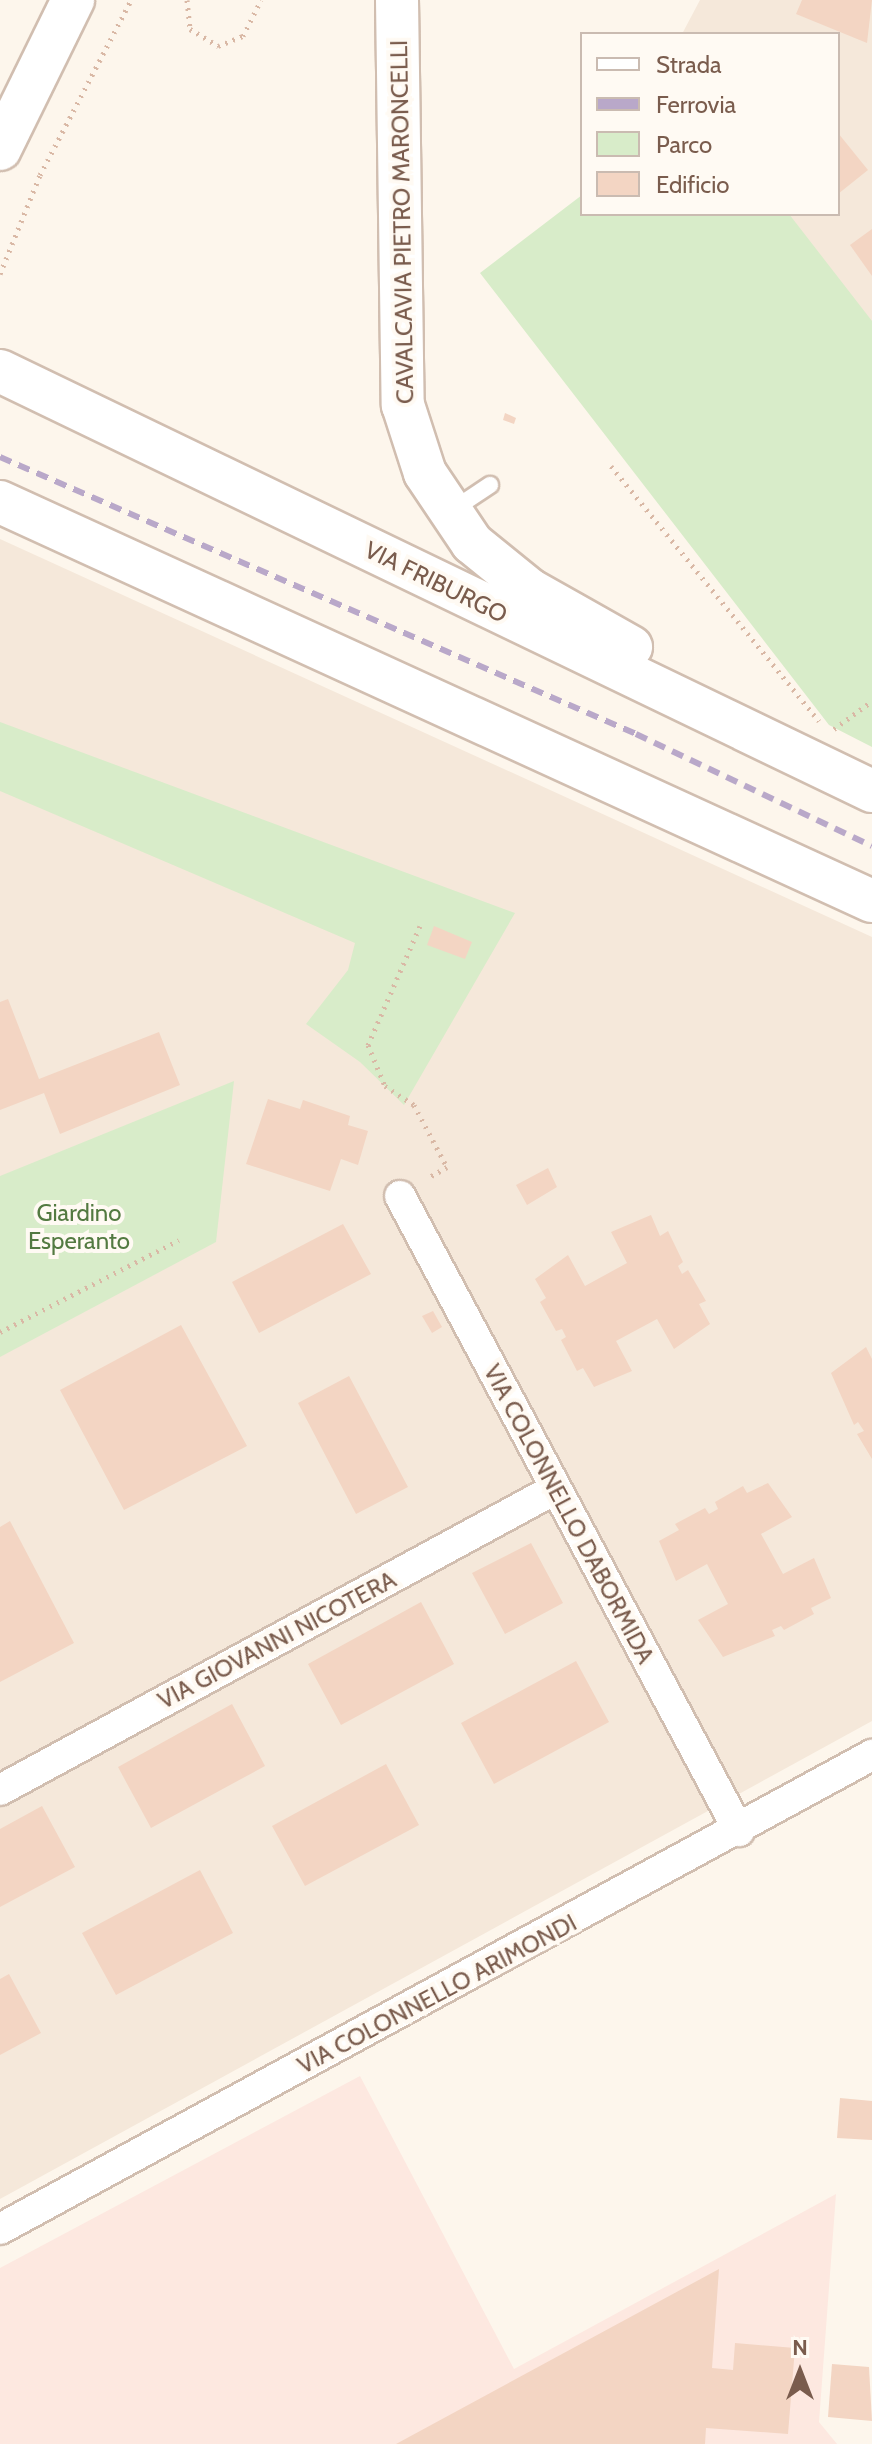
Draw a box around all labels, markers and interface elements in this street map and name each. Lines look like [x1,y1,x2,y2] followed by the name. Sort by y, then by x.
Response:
[580,32,840,216] legend
[384,40,420,404] street label: CAVALCAVIA PIETRO MARONCELLI
[656,50,722,79] text: Strada
[656,90,736,119] text: Ferrovia
[656,130,712,159] text: Parco
[656,170,730,199] text: Edificio
[360,535,512,629] street label: VIA FRIBURGO
[28,1199,130,1255] park label: Giardino Esperanto
[478,1359,660,1669] street label: VIA COLONNELLO DABORMIDA
[153,1565,401,1715] street label: VIA GIOVANNI NICOTERA
[293,1908,581,2080] street label: VIA COLONNELLO ARIMONDI
[760,2332,840,2412] north arrow
[792,2334,808,2361] text: N

